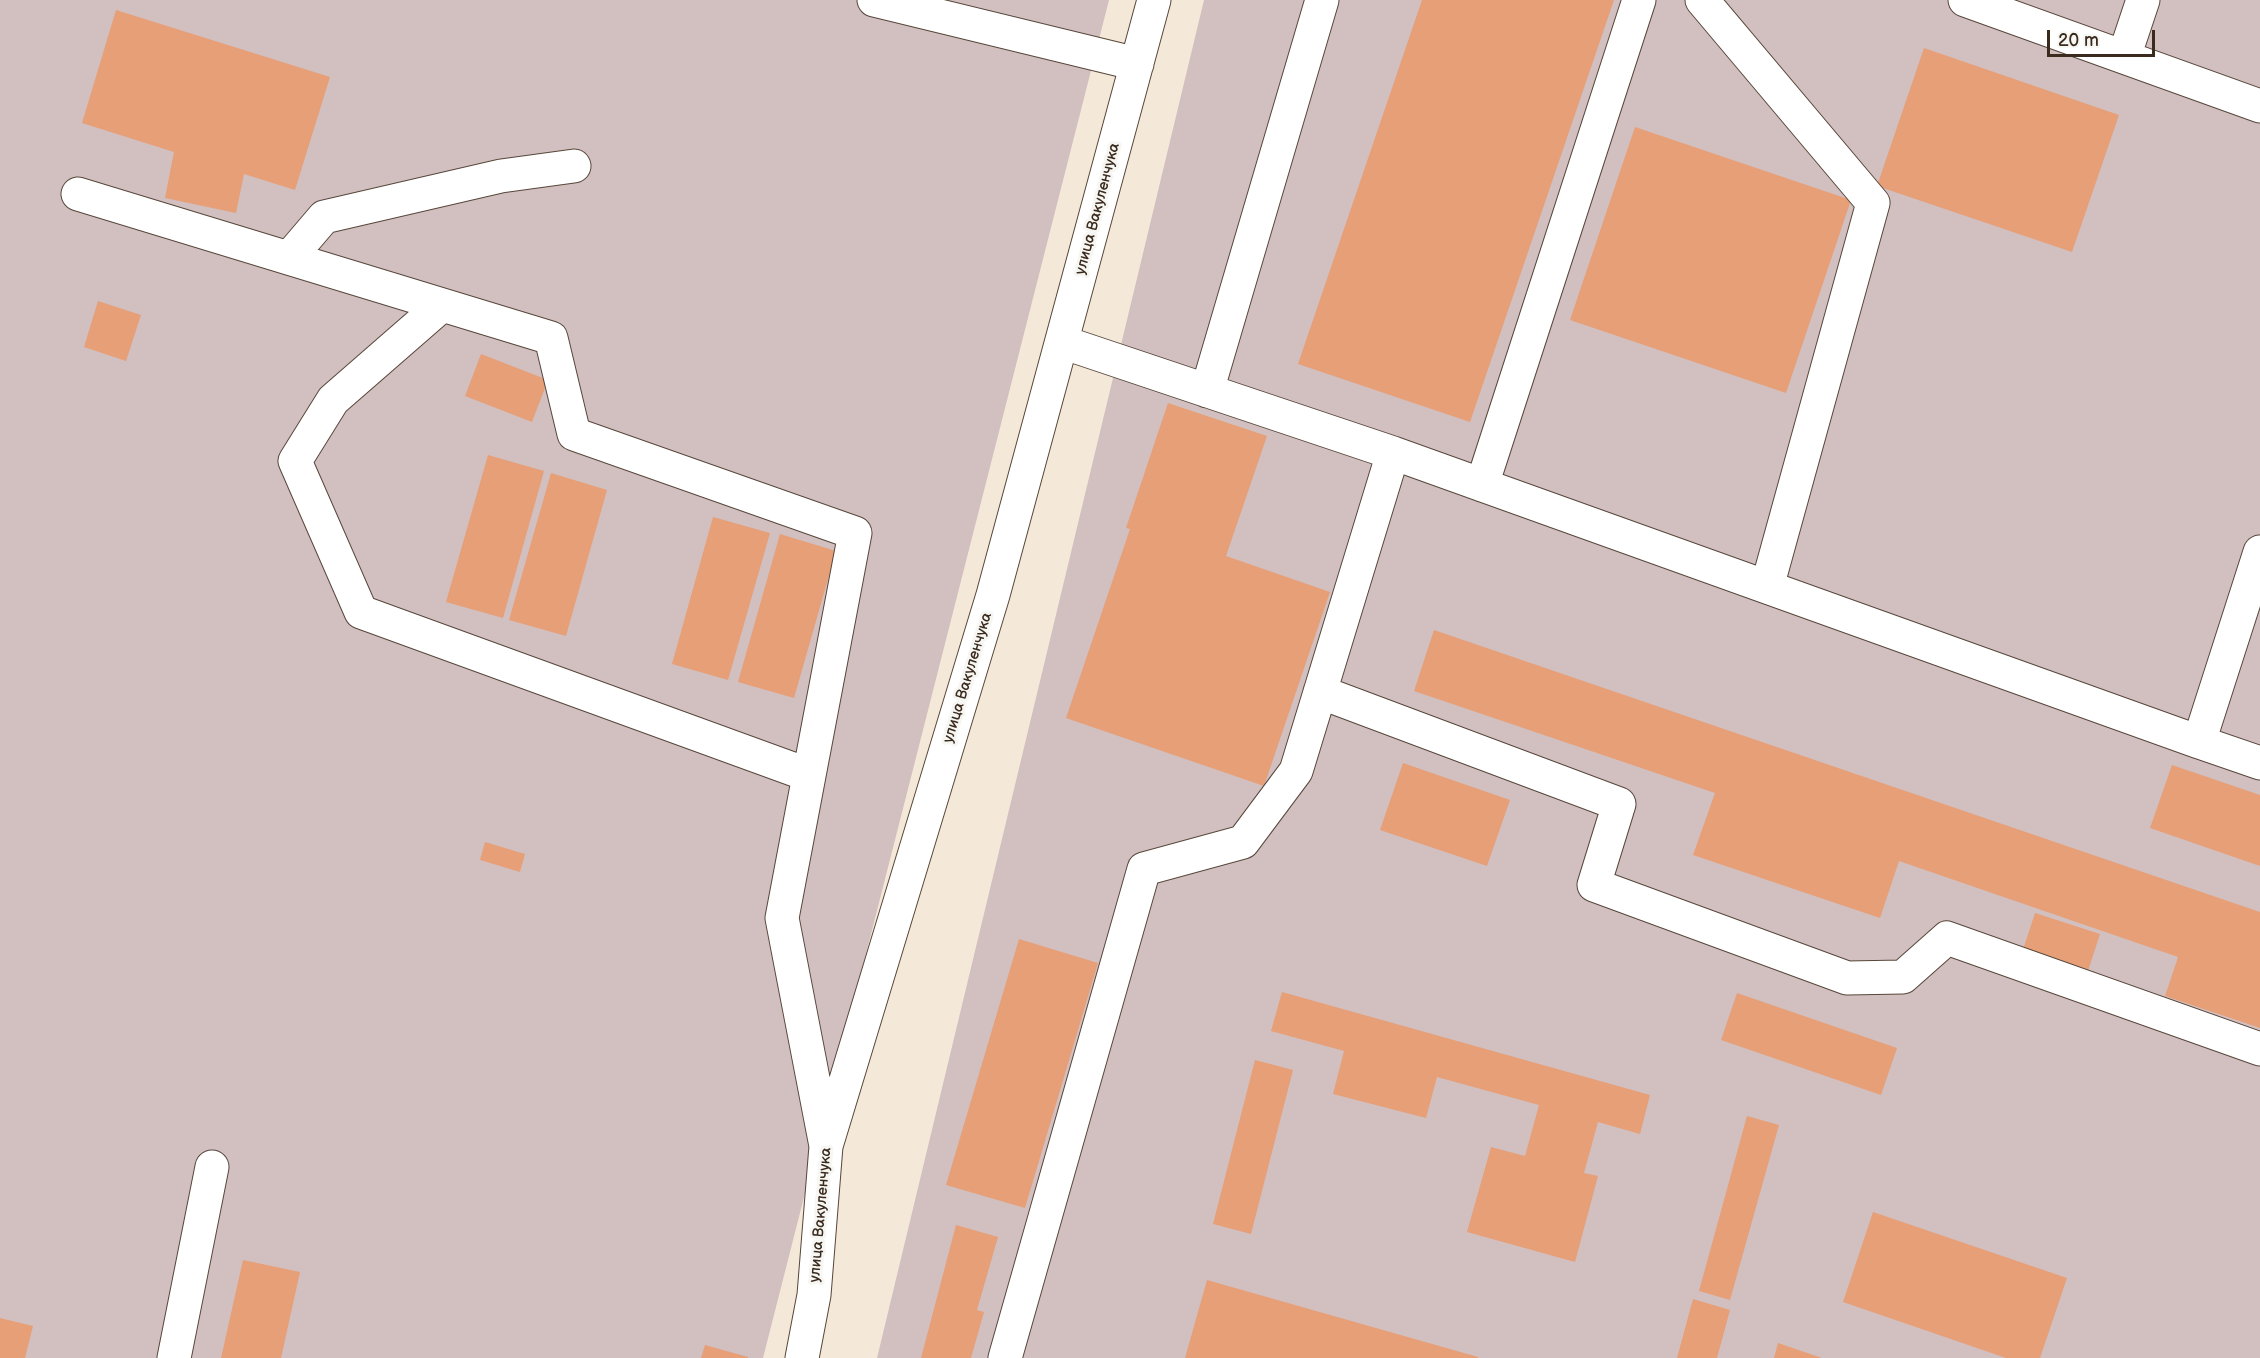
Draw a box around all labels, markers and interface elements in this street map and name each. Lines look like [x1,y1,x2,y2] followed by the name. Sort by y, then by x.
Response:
[2050,18,2158,56] scale bar
[2058,30,2099,51] text: 20 m
[1072,141,1124,277] street label: улица Вакуленчука
[940,611,996,745] street label: улица Вакуленчука
[806,1147,836,1283] street label: улица Вакуленчука

